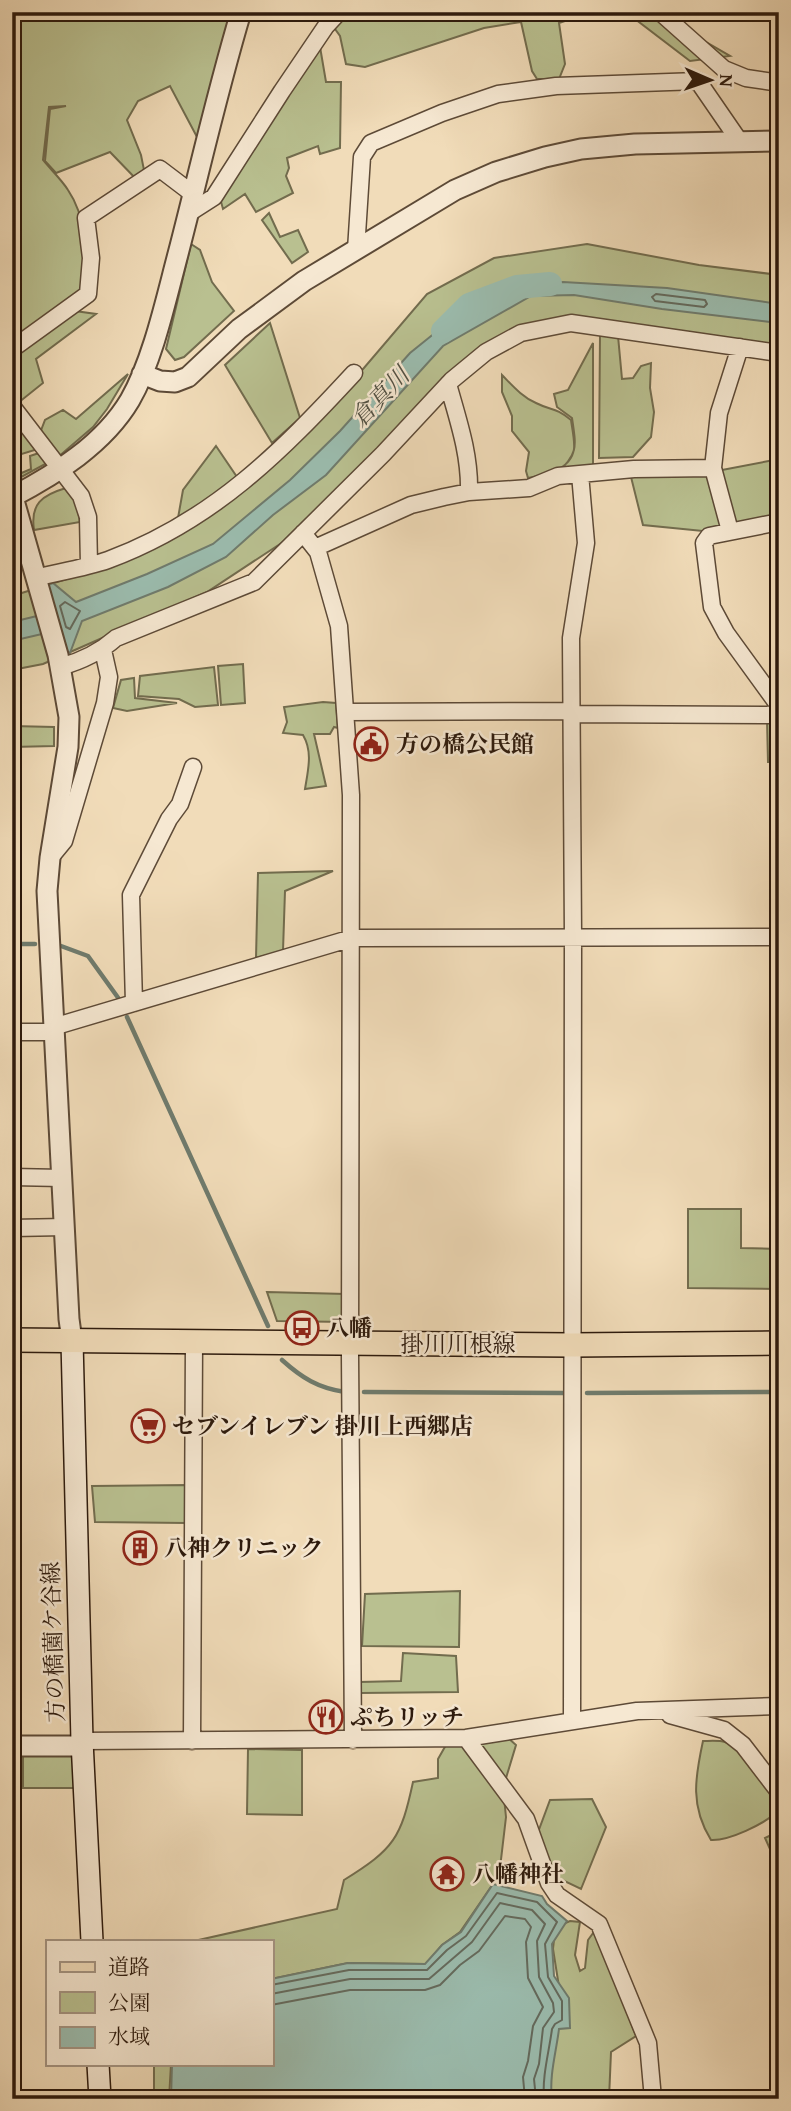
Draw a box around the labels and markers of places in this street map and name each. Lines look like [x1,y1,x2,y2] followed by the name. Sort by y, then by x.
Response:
[352,725,390,763] public building icon: 方の橋公民館
[396,727,534,760] place label: 方の橋公民館
[283,1309,321,1347] bus stop icon: 八幡
[326,1311,372,1344] place label: 八幡
[129,1407,167,1445] supermarket icon: セブンイレブン 掛川上西郷店
[172,1409,473,1442] place label: セブンイレブン 掛川上西郷店
[121,1529,159,1567] building icon: 八神クリニック
[164,1531,324,1564] place label: 八神クリニック
[307,1698,345,1736] restaurant icon: ぷちリッチ
[350,1700,464,1733] place label: ぷちリッチ
[428,1855,466,1893] temple icon: 八幡神社
[472,1857,564,1890] place label: 八幡神社

